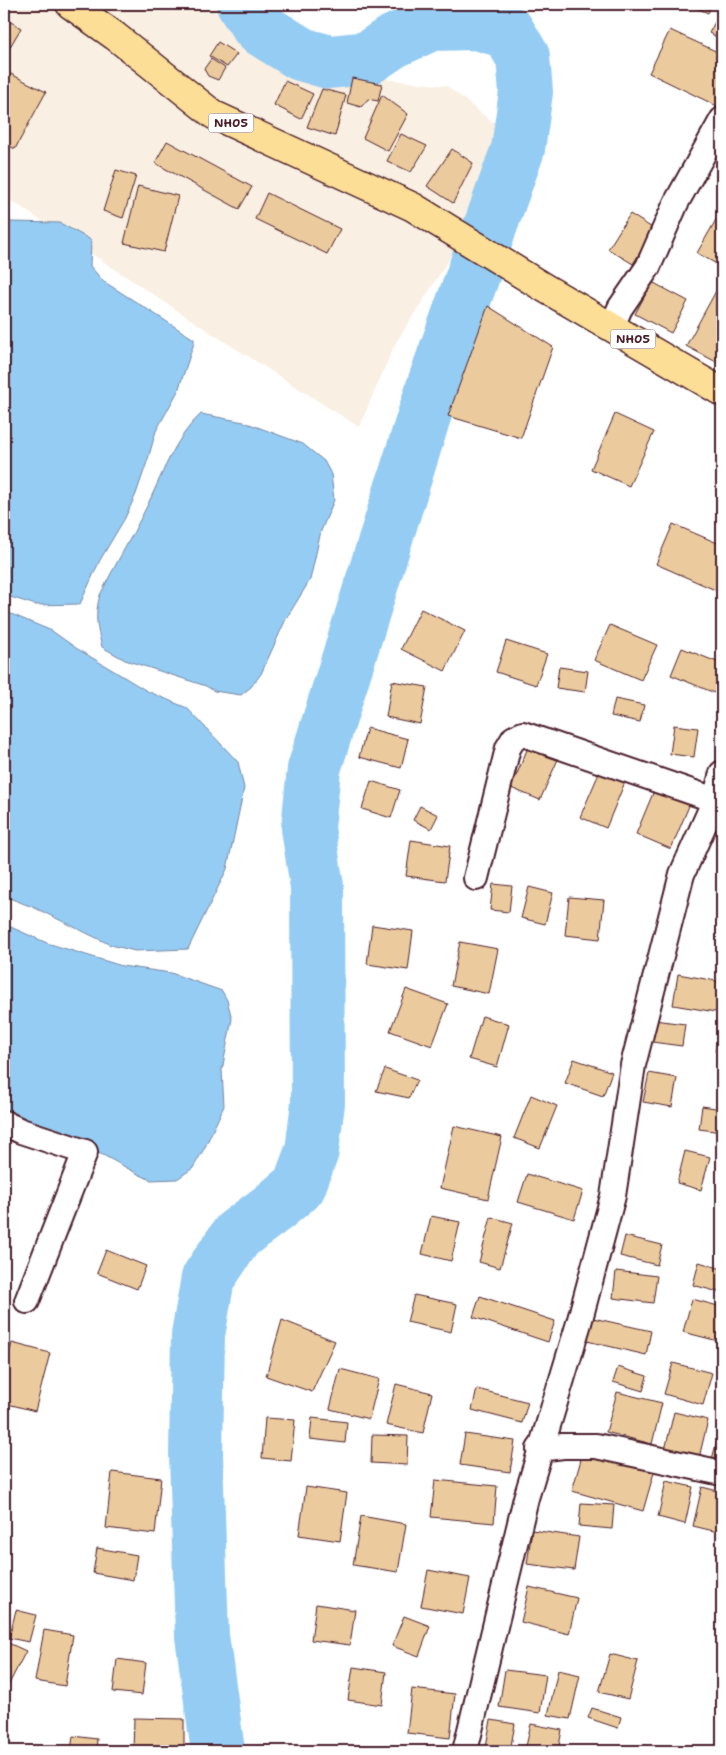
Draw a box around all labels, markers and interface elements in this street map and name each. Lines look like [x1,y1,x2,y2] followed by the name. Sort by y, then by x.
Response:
[208,114,254,132] road number: NH05
[610,329,656,348] road number: NH05

